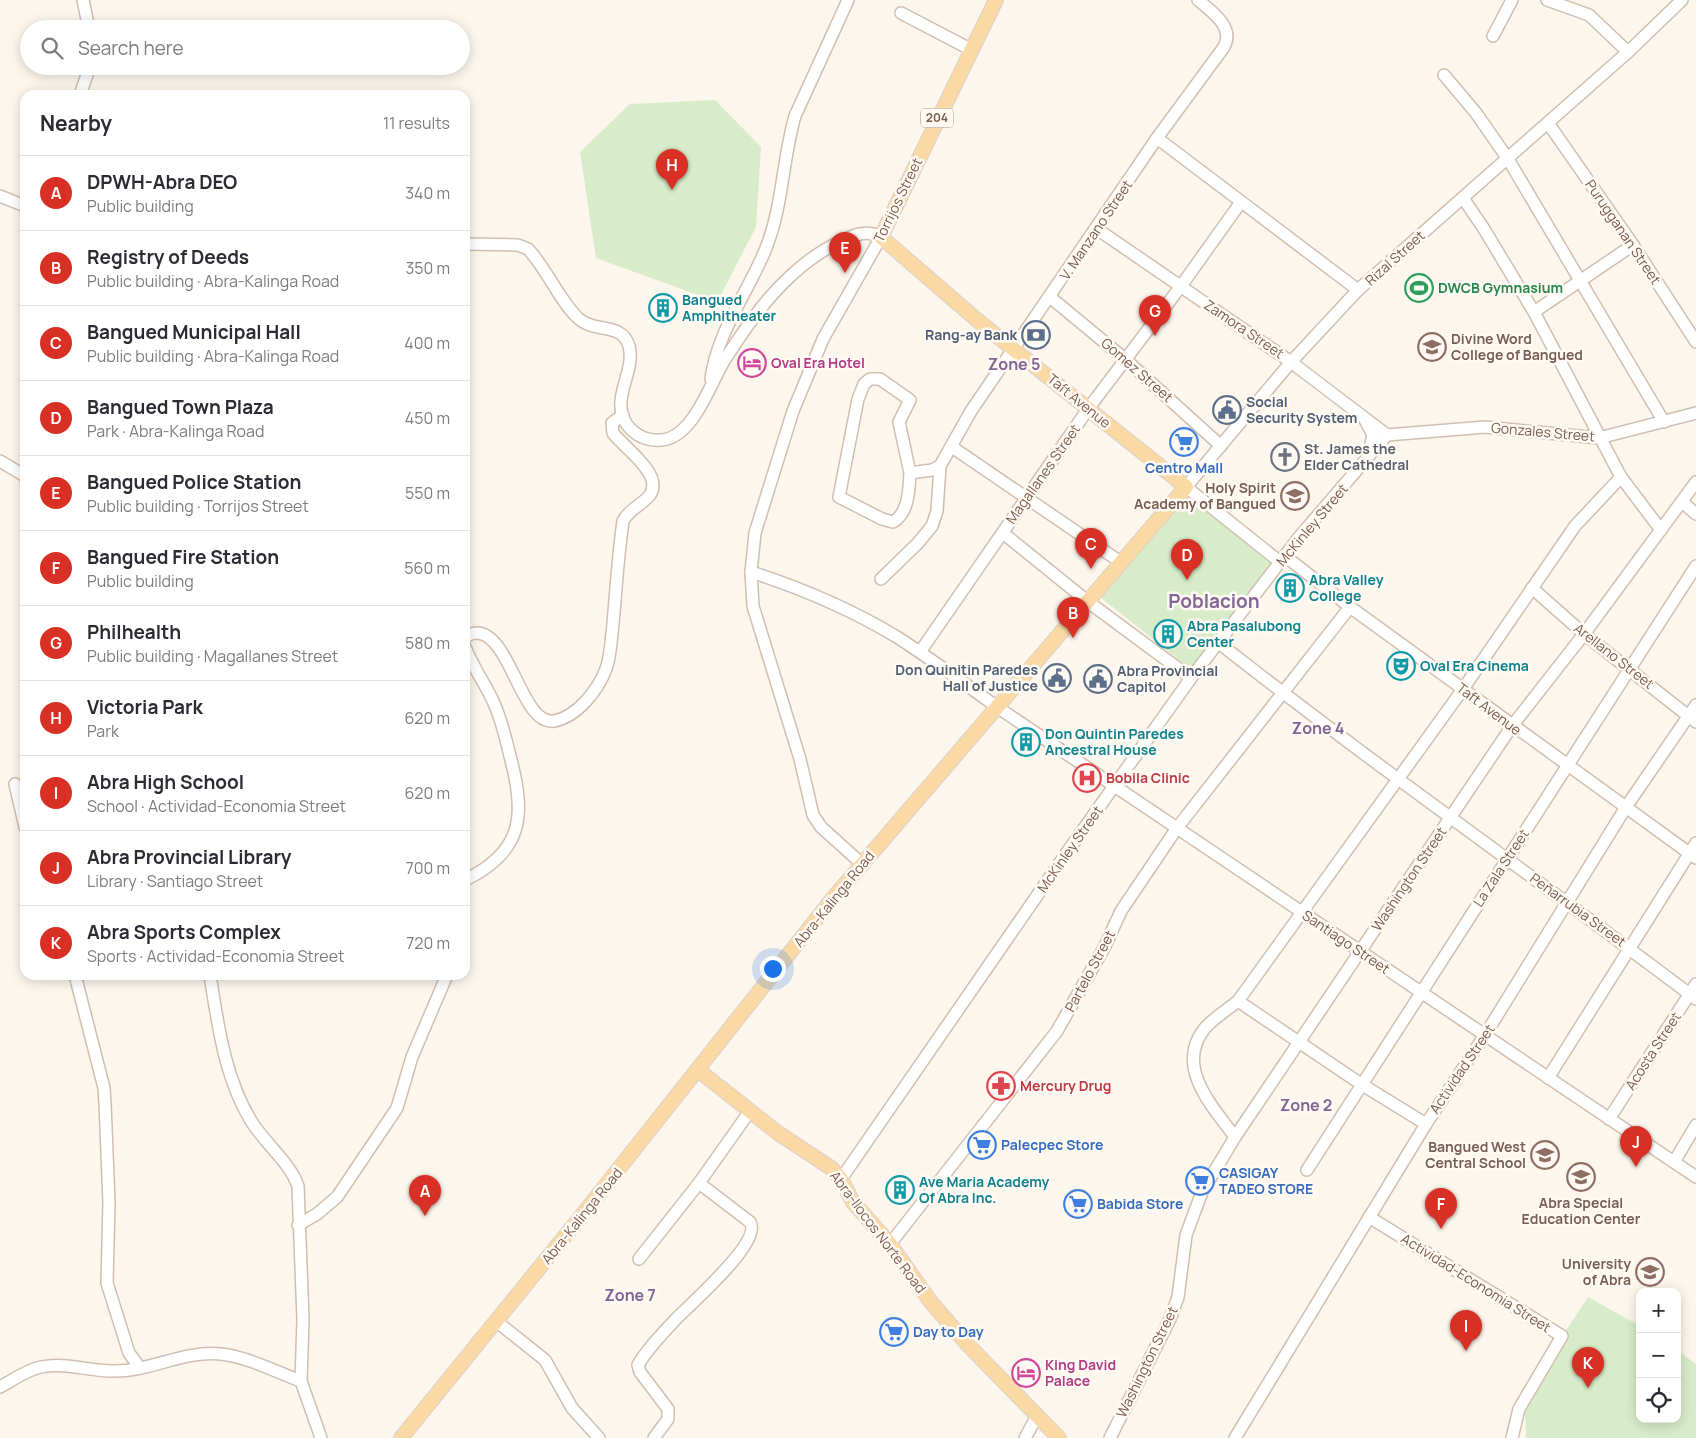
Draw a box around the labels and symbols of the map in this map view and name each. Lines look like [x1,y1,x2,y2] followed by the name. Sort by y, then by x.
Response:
[921,109,953,128] road number: 204
[656,149,688,190] pin: H
[869,154,926,245] street label: Torrijos Street
[1581,175,1666,288] street label: Purugganan Street
[1055,176,1136,284] street label: V. Manzano Street
[1361,226,1429,289] street label: Rizal Street
[829,232,861,273] pin: E
[1404,273,1434,303] sports icon: DWCB Gymnasium
[1438,278,1563,297] place label: DWCB Gymnasium
[682,290,777,325] place label: Bangued Amphitheater
[648,293,678,323] building icon: Bangued Amphitheater
[1139,295,1171,336] pin: G
[1200,295,1288,363] street label: Zamora Street
[1021,320,1051,350] bank icon: Rang-ay Bank
[925,325,1017,344] place label: Rang-ay Bank
[1451,329,1583,364] place label: Divine Word College of Bangued
[1417,332,1447,362] school or university icon: Divine Word College of Bangued
[1097,333,1178,406] street label: Gomez Street
[737,348,767,378] hotel icon: Oval Era Hotel
[771,353,865,372] place label: Oval Era Hotel
[988,353,1040,375] district label: Zone 5
[1044,369,1115,432] street label: Taft Avenue
[1246,392,1357,427] place label: Social Security System
[1212,395,1242,425] public building icon: Social Security System
[1490,418,1596,446] street label: Gonzales Street
[1001,420,1084,527] street label: Magallanes Street
[1169,427,1199,457] supermarket icon: Centro Mall
[1304,439,1409,474] place label: St. James the Elder Cathedral
[1270,442,1300,472] church icon: St. James the Elder Cathedral
[1145,458,1223,477] place label: Centro Mall
[1134,478,1276,513] place label: Holy Spirit Academy of Bangued
[1272,479,1352,570] street label: McKinley Street
[1280,481,1310,511] school or university icon: Holy Spirit Academy of Bangued
[1075,528,1107,569] pin: C
[1171,539,1203,580] pin: D
[1309,570,1384,605] place label: Abra Valley College
[1275,573,1305,603] building icon: Abra Valley College
[1168,588,1260,614] district label: Poblacion
[1057,597,1089,638] pin: B
[1187,616,1301,651] place label: Abra Pasalubong Center
[1570,618,1659,693] street label: Arellano Street
[1153,619,1183,649] building icon: Abra Pasalubong Center
[1386,651,1416,681] theatre icon: Oval Era Cinema
[1420,656,1529,675] place label: Oval Era Cinema
[895,660,1038,695] place label: Don Quinitin Paredes Hall of Justice
[1117,661,1218,696] place label: Abra Provincial Capitol
[1042,663,1072,693] public building icon: Don Quinitin Paredes Hall of Justice
[1083,664,1113,694] public building icon: Abra Provincial Capitol
[1453,678,1526,739] street label: Taft Avenue
[1292,717,1344,739] district label: Zone 4
[1045,724,1184,759] place label: Don Quintin Paredes Ancestral House
[1011,727,1041,757] building icon: Don Quintin Paredes Ancestral House
[1072,763,1102,793] hospital icon: Bobila Clinic
[1106,768,1190,787] place label: Bobila Clinic
[1033,801,1107,896] street label: McKinley Street
[1367,823,1451,934] street label: Washington Street
[1468,825,1533,910] street label: La Zala Street
[789,847,878,951] street label: Abra-Kalinga Road
[1526,868,1630,951] street label: Peñarrubia Street
[1299,905,1394,978] street label: Santiago Street
[1060,926,1119,1015] street label: Partelo Street
[760,956,786,982] your location
[1620,1008,1685,1093] street label: Acosta Street
[1425,1020,1499,1117] street label: Actividad Street
[986,1071,1016,1101] pharmacy icon: Mercury Drug
[1020,1076,1111,1095] place label: Mercury Drug
[1280,1094,1332,1116] district label: Zone 2
[1620,1126,1652,1167] pin: J
[967,1130,997,1160] supermarket icon: Palecpec Store
[1001,1135,1104,1154] place label: Palecpec Store
[1425,1137,1526,1172] place label: Bangued West Central School
[1530,1140,1560,1170] school or university icon: Bangued West Central School
[1566,1162,1596,1192] school or university icon: Abra Special Education Center
[1219,1163,1313,1198] place label: CASIGAY TADEO STORE
[537,1164,626,1268] street label: Abra-Kalinga Road
[1185,1166,1215,1196] supermarket icon: CASIGAY TADEO STORE
[826,1167,931,1297] street label: Abra-Ilocos Norte Road
[919,1172,1049,1207] place label: Ave Maria Academy Of Abra Inc.
[409,1175,441,1216] pin: A
[885,1175,915,1205] building icon: Ave Maria Academy Of Abra Inc.
[1425,1188,1457,1229] pin: F
[1063,1189,1093,1219] supermarket icon: Babida Store
[1522,1193,1641,1228] place label: Abra Special Education Center
[1097,1194,1183,1213] place label: Babida Store
[1398,1229,1555,1337] street label: Actividad-Economia Street
[1562,1254,1631,1289] place label: University of Abra
[1635,1257,1665,1287] school or university icon: University of Abra
[604,1284,656,1306] district label: Zone 7
[1111,1303,1182,1421] street label: Washington Street
[1450,1310,1482,1351] pin: I
[879,1317,909,1347] supermarket icon: Day to Day
[913,1322,984,1341] place label: Day to Day
[1572,1347,1604,1388] pin: K
[1045,1355,1116,1390] place label: King David Palace
[1011,1358,1041,1388] hotel icon: King David Palace

